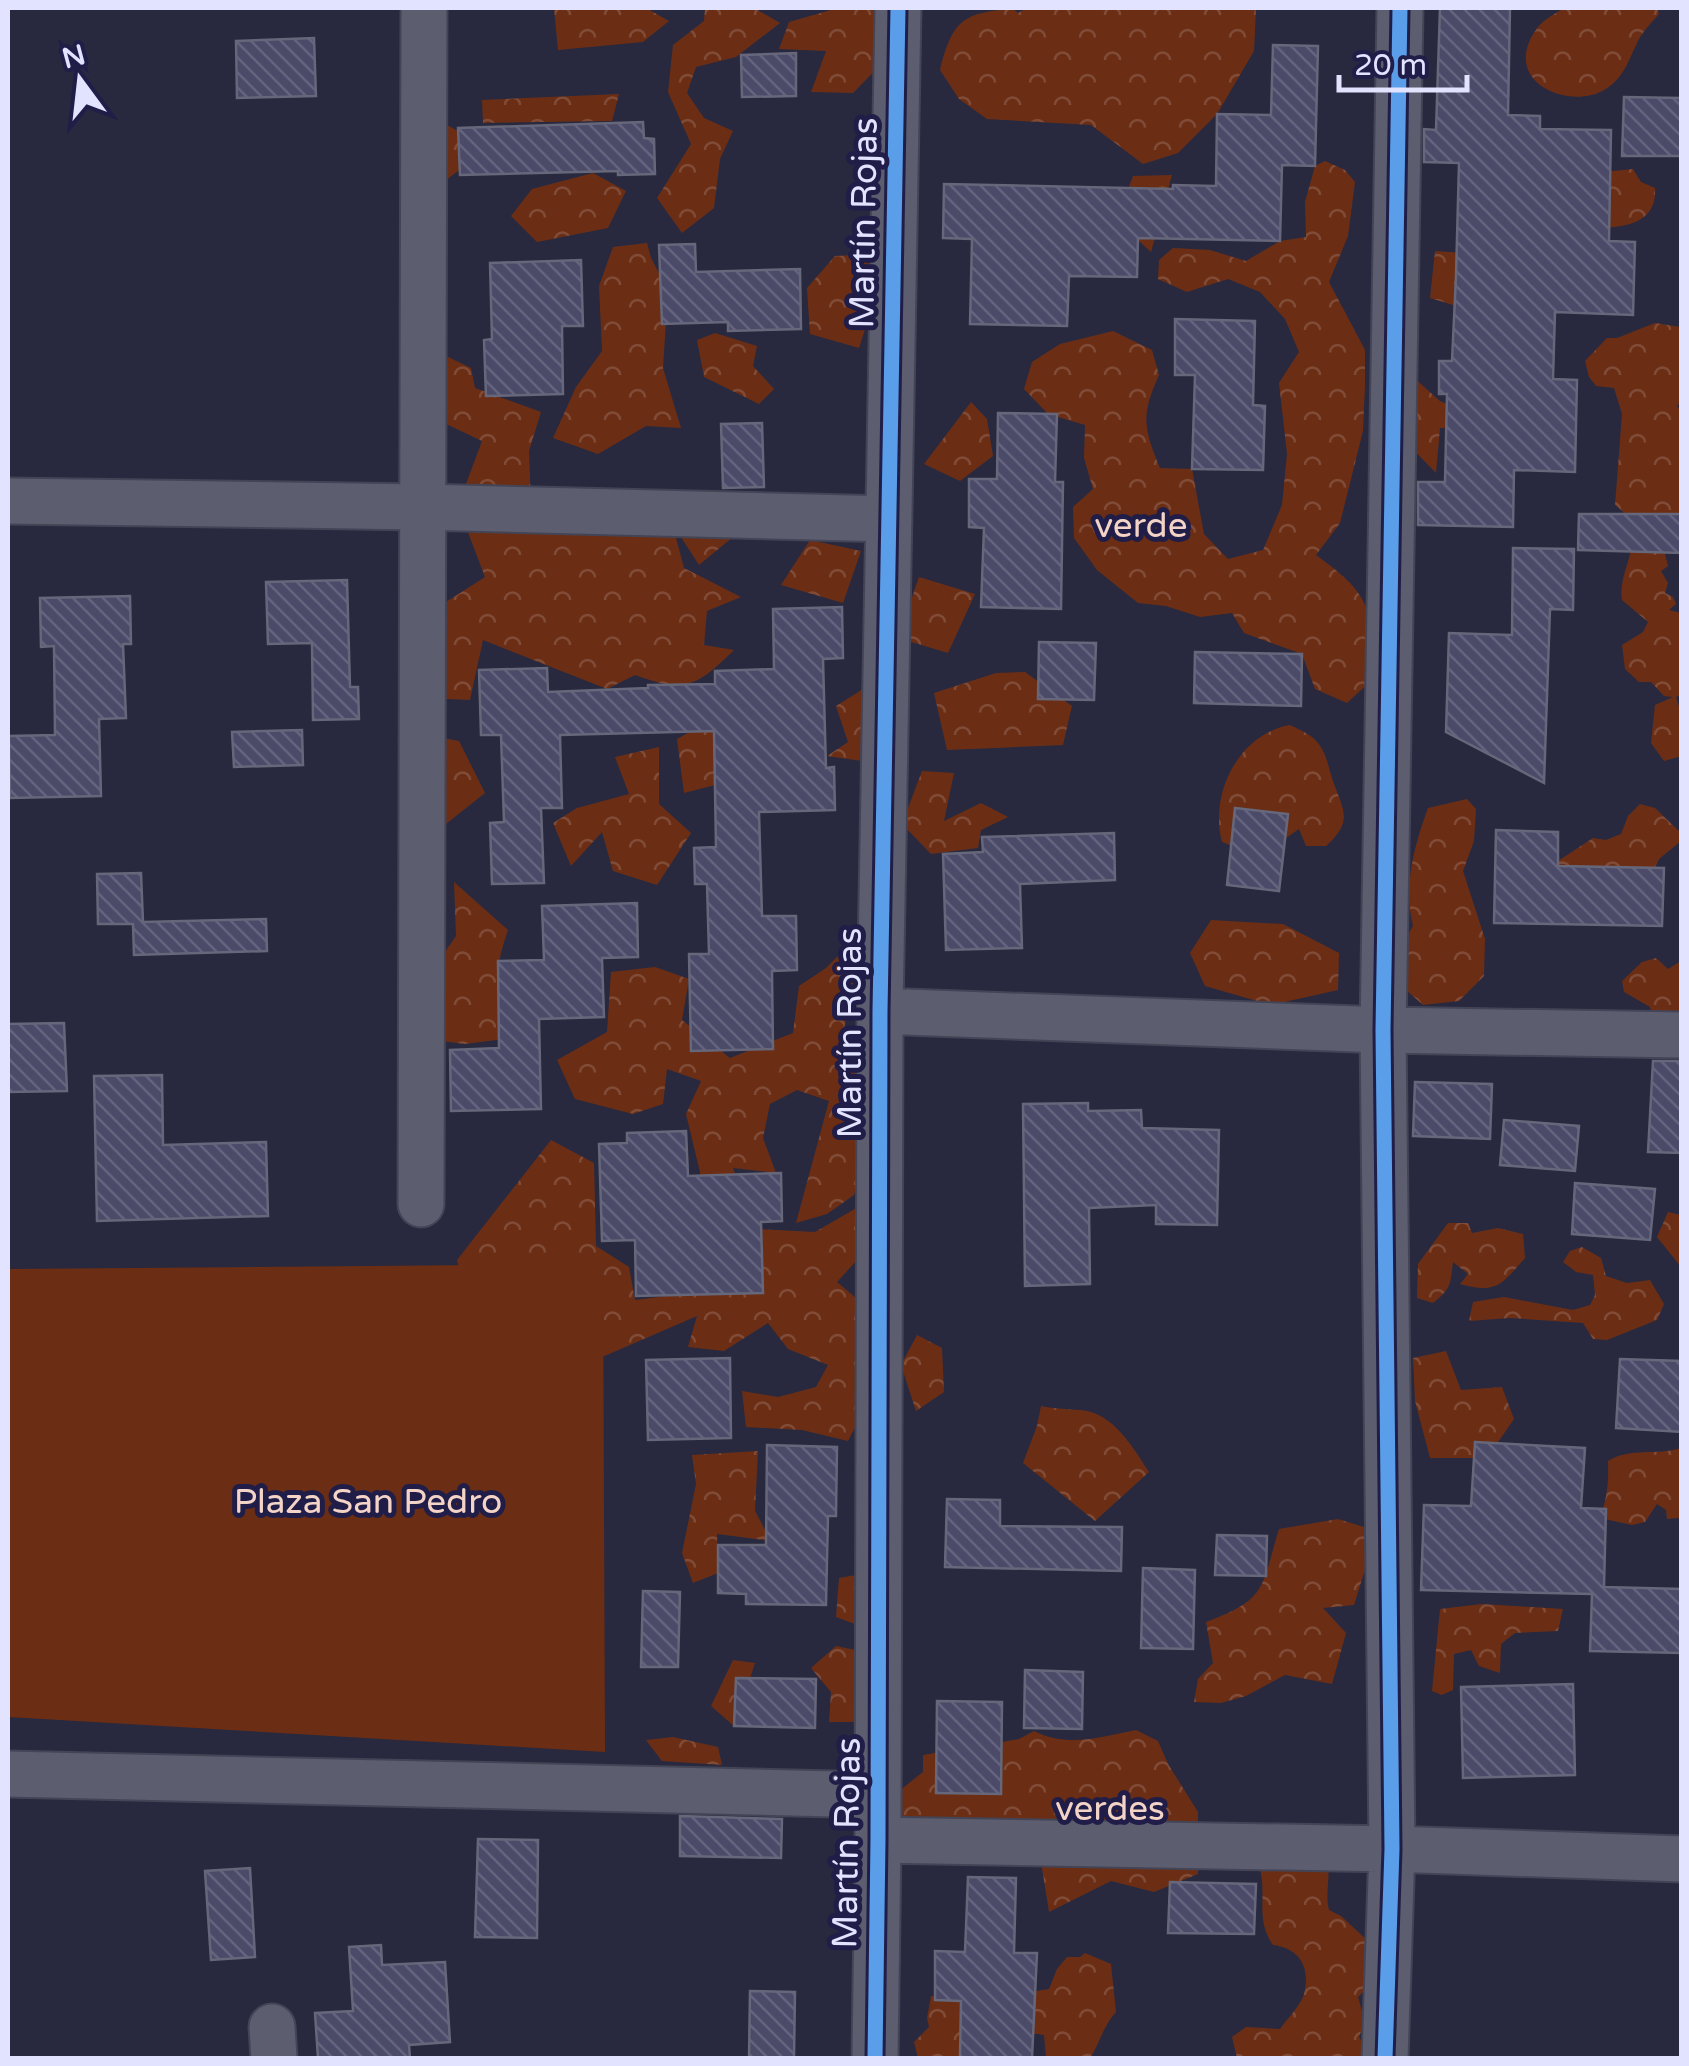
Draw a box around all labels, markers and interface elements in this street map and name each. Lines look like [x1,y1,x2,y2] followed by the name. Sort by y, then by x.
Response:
[30,30,130,130] north arrow
[1339,30,1466,92] scale bar
[59,37,89,76] text: N
[1354,47,1427,84] text: 20 m
[841,117,887,329] street label: Martín Rojas
[1095,505,1187,547] park label: verde
[829,928,871,1138] street label: Martín Rojas
[234,1481,502,1523] park label: Plaza San Pedro
[824,1737,870,1949] street label: Martín Rojas
[1055,1788,1165,1830] park label: verdes

